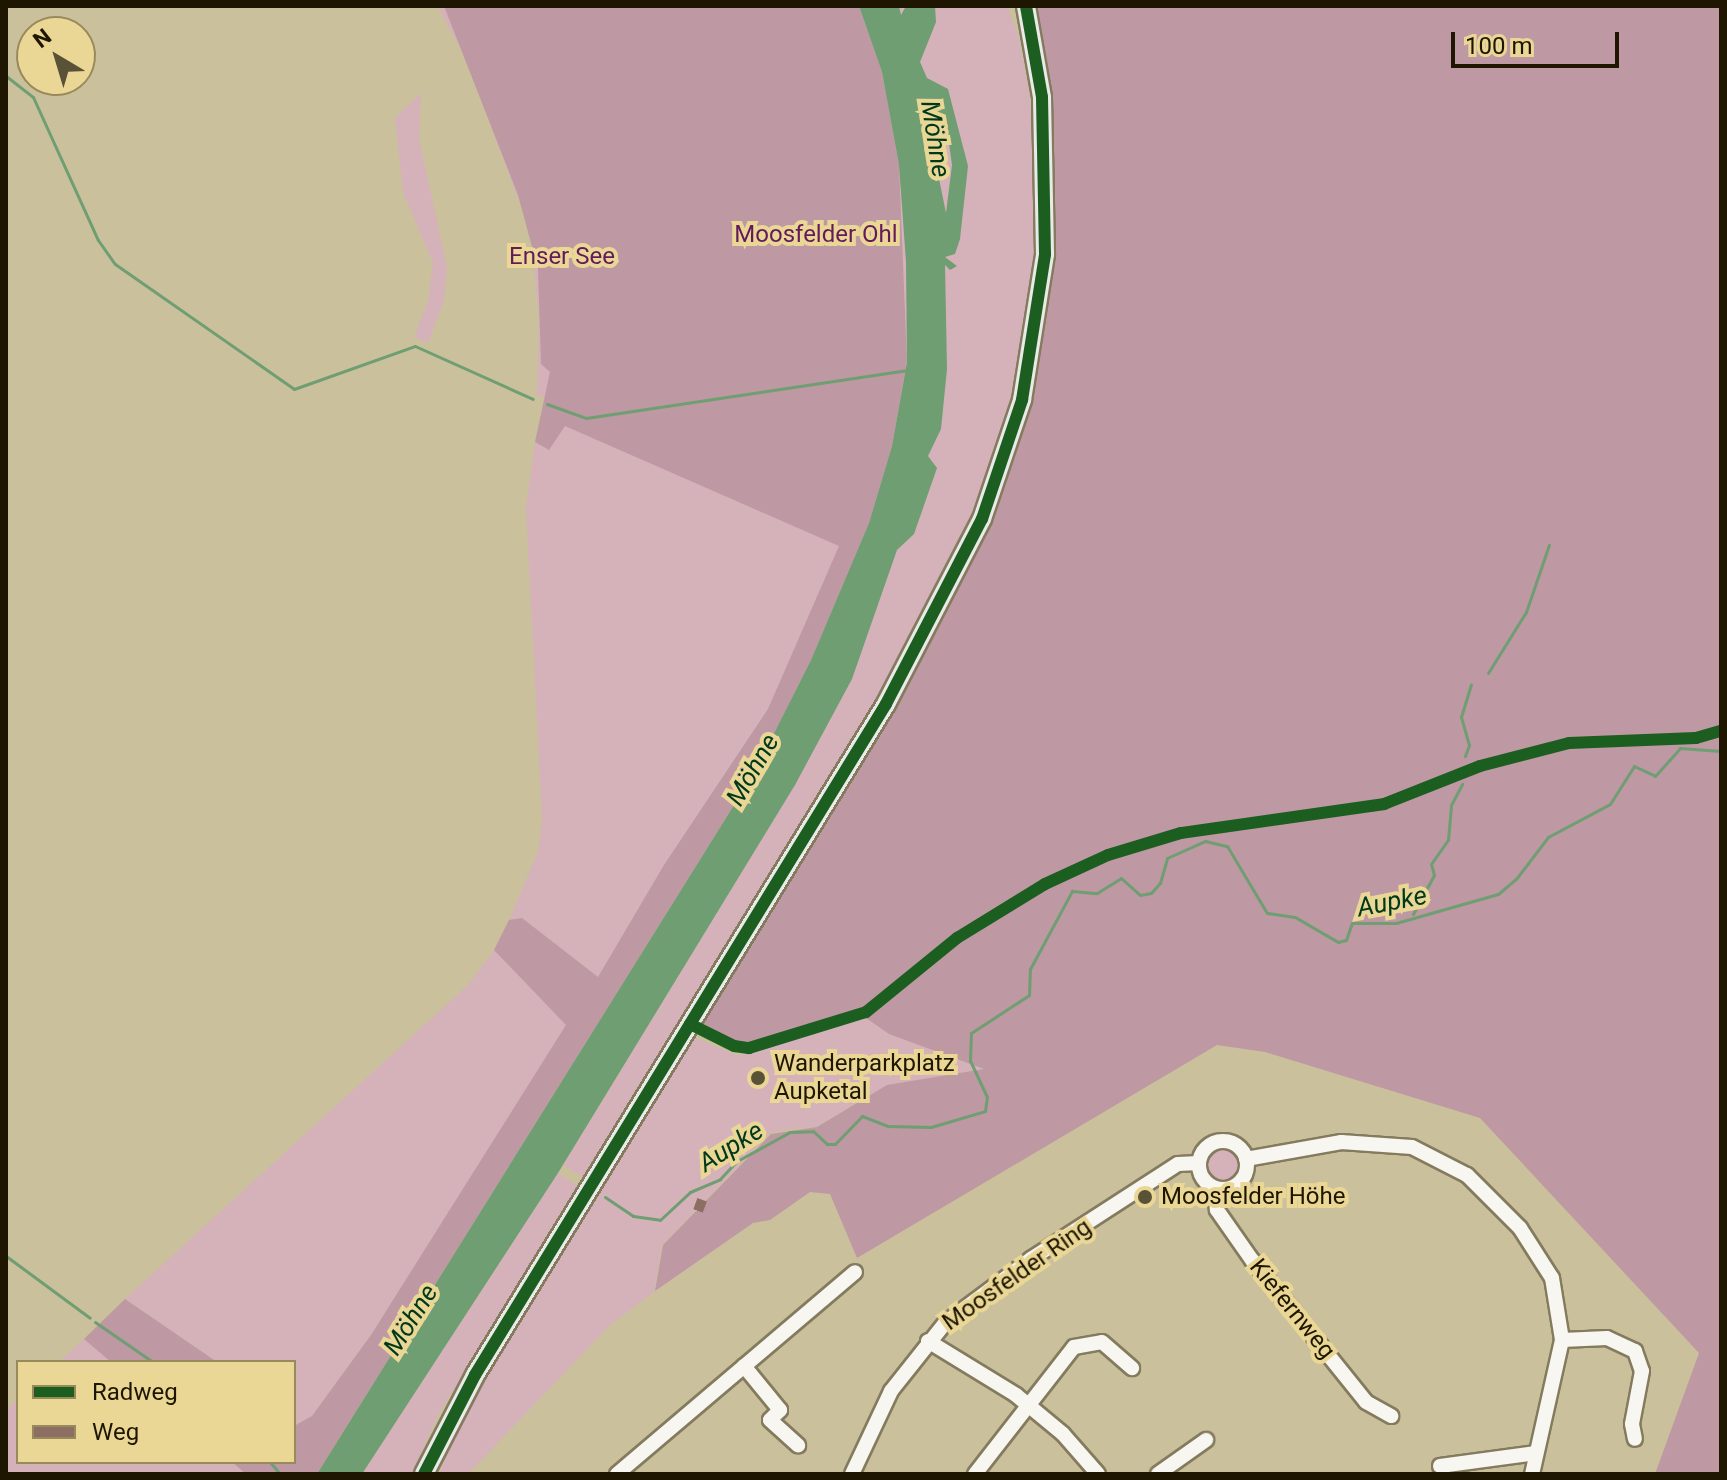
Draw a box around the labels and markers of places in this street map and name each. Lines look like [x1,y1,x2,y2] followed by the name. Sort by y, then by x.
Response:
[774,1050,955,1106] place label: Wanderparkplatz Aupketal
[749,1069,767,1087] marker: Wanderparkplatz Aupketal
[1161,1183,1345,1211] place label: Moosfelder Höhe
[1136,1188,1154,1206] marker: Moosfelder Höhe

